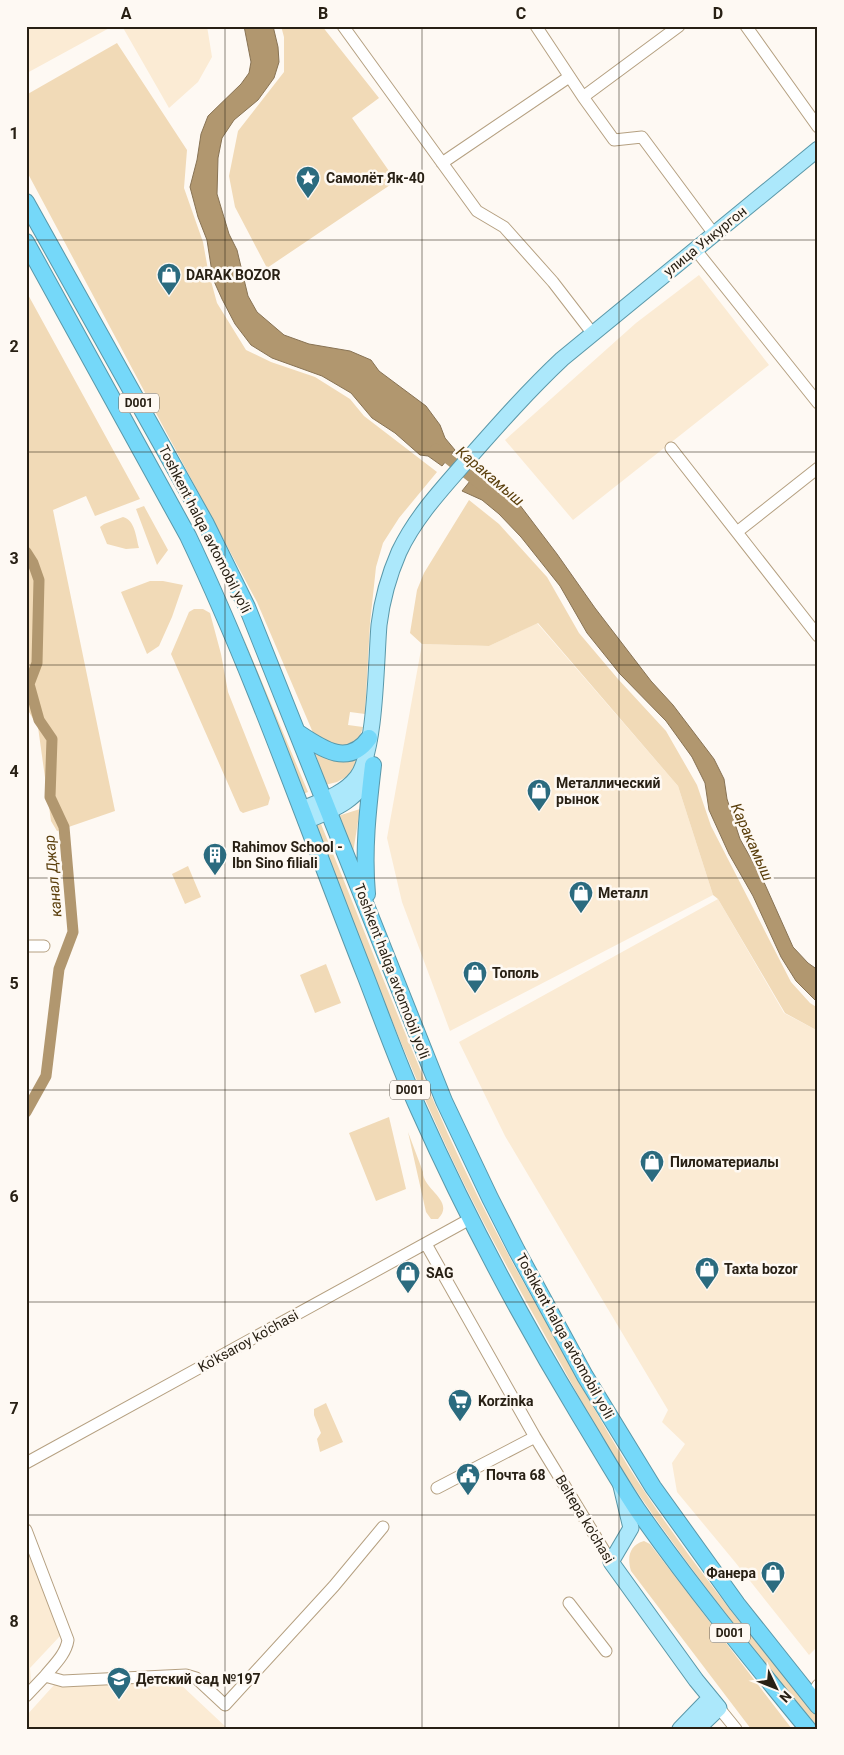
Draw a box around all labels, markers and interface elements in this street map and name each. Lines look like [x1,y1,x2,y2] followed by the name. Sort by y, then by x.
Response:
[121,4,132,23] text: A
[318,4,328,23] text: B
[516,4,526,23] text: C
[713,4,723,23] text: D
[9,124,19,143] text: 1
[295,165,321,199] place icon: Самолёт Як-40
[326,170,425,186] place label: Самолёт Як-40
[660,203,750,279] street label: улица Ункургон
[156,262,182,296] shop icon: DARAK BOZOR
[186,267,281,283] place label: DARAK BOZOR
[9,337,19,356] text: 2
[119,393,159,412] road number: D001
[156,442,254,616] street label: Toshkent halqa avtomobil yo'li
[452,442,528,510] water label: Каракамыш
[9,549,19,568] text: 3
[9,762,19,781] text: 4
[556,775,660,807] place label: Металлический рынок
[526,778,552,812] shop icon: Металлический рынок
[727,800,777,884] water label: Каракамыш
[40,834,66,918] water label: канал Джар
[232,839,343,871] place label: Rahimov School - Ibn Sino filiali
[202,842,228,876] building icon: Rahimov School - Ibn Sino filiali
[568,880,594,914] shop icon: Металл
[351,881,433,1061] street label: Toshkent halqa avtomobil yo'li
[598,885,648,901] place label: Металл
[462,960,488,994] shop icon: Тополь
[492,965,539,981] place label: Тополь
[9,974,19,993] text: 5
[390,1080,430,1100] road number: D001
[639,1149,665,1183] shop icon: Пиломатериалы
[670,1154,779,1170] place label: Пиломатериалы
[9,1187,19,1206] text: 6
[513,1251,617,1421] street label: Toshkent halqa avtomobil yo'li
[694,1256,720,1290] shop icon: Taxta bozor
[395,1260,421,1294] shop icon: SAG
[724,1261,798,1277] place label: Taxta bozor
[426,1265,453,1281] place label: SAG
[195,1307,301,1375] street label: Ko'ksaroy ko'chasi
[447,1388,473,1422] supermarket icon: Korzinka
[478,1393,534,1409] place label: Korzinka
[9,1399,19,1418] text: 7
[455,1462,481,1496] public building icon: Почта 68
[486,1467,546,1483] place label: Почта 68
[552,1472,618,1566] street label: Beltepa ko'chasi
[760,1560,786,1594] shop icon: Фанера
[706,1565,756,1581] place label: Фанера
[9,1612,19,1631] text: 8
[710,1624,750,1642] road number: D001
[752,1662,802,1712] north arrow
[106,1666,132,1700] school or university icon: Детский сад №197
[136,1671,260,1687] place label: Детский сад №197
[776,1688,795,1706] text: N

